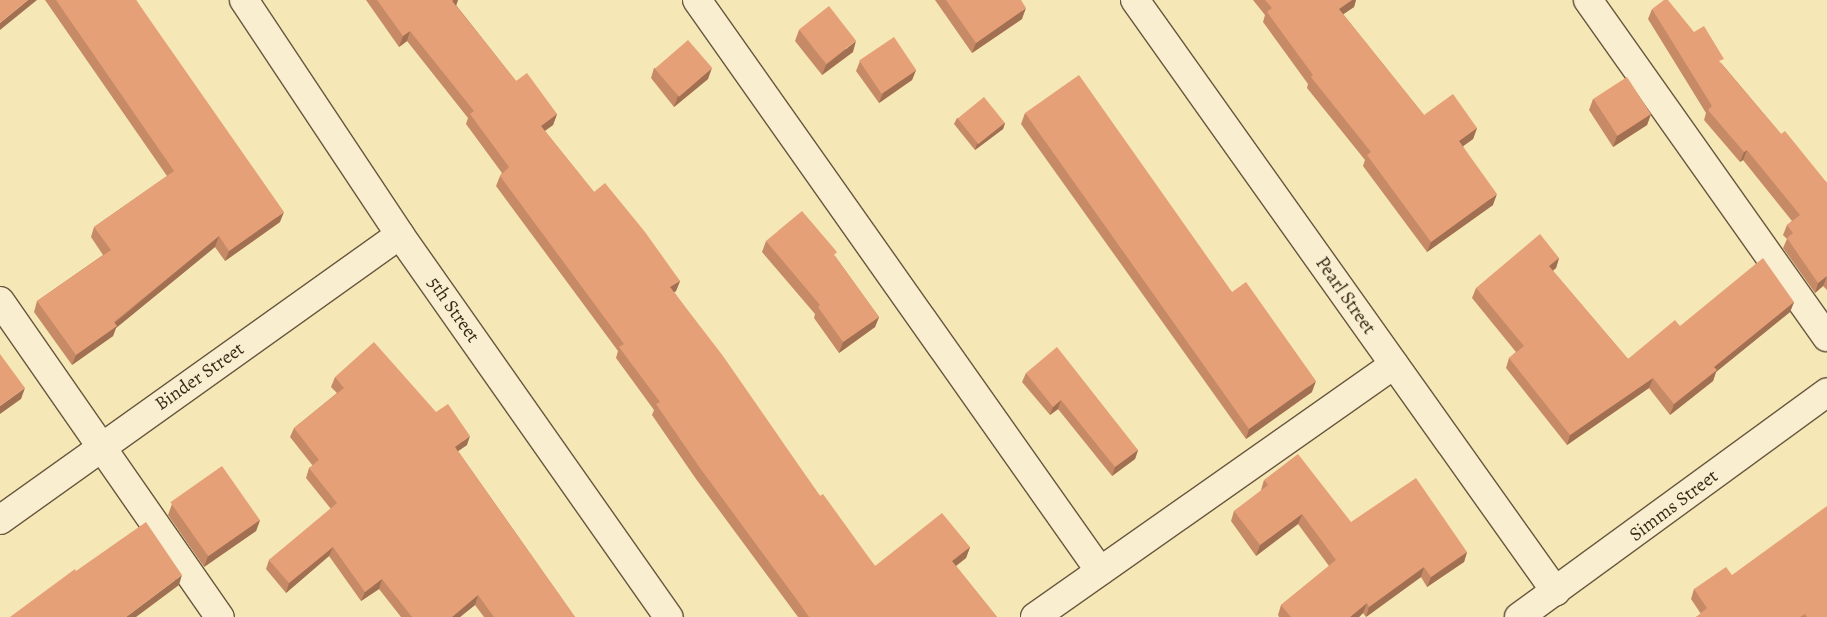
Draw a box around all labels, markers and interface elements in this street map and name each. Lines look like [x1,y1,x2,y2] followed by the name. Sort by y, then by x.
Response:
[1310,253,1380,339] street label: Pearl Street
[422,273,484,347] street label: 5th Street
[151,338,249,416] street label: Binder Street
[1625,465,1723,547] street label: Simms Street

